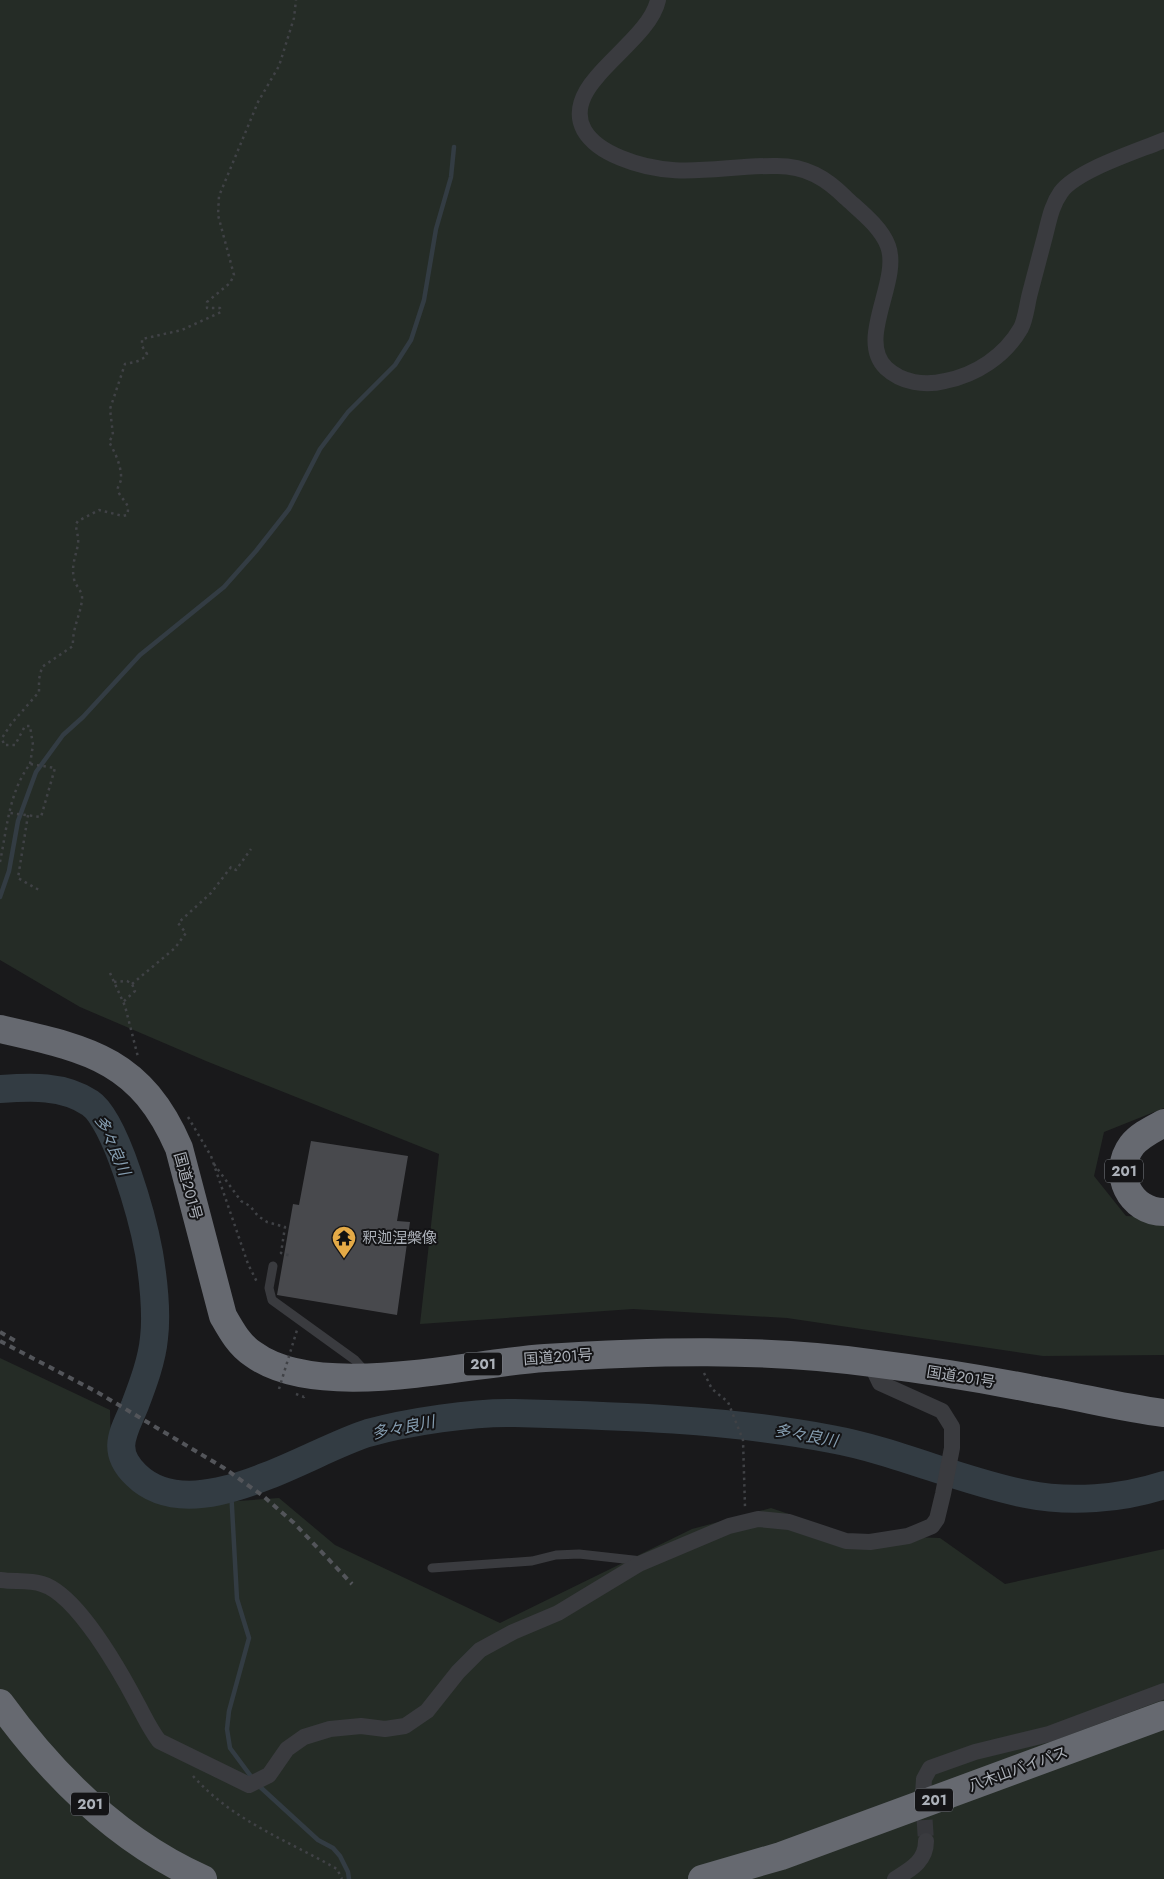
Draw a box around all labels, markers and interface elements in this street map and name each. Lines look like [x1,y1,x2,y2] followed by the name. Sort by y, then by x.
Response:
[89,1111,137,1181] water label: 多々良川
[168,1150,208,1222] street label: 国道201号
[1105,1160,1143,1182] road number: 201
[331,1225,357,1259] temple icon: 釈迦涅槃像
[362,1227,437,1249] place label: 釈迦涅槃像
[523,1344,593,1370] street label: 国道201号
[464,1352,502,1376] road number: 201
[925,1361,997,1393] street label: 国道201号
[369,1410,439,1445] water label: 多々良川
[772,1419,841,1453] water label: 多々良川
[965,1741,1071,1797] street label: 八木山バイパス
[915,1788,953,1812] road number: 201
[71,1792,109,1816] road number: 201

